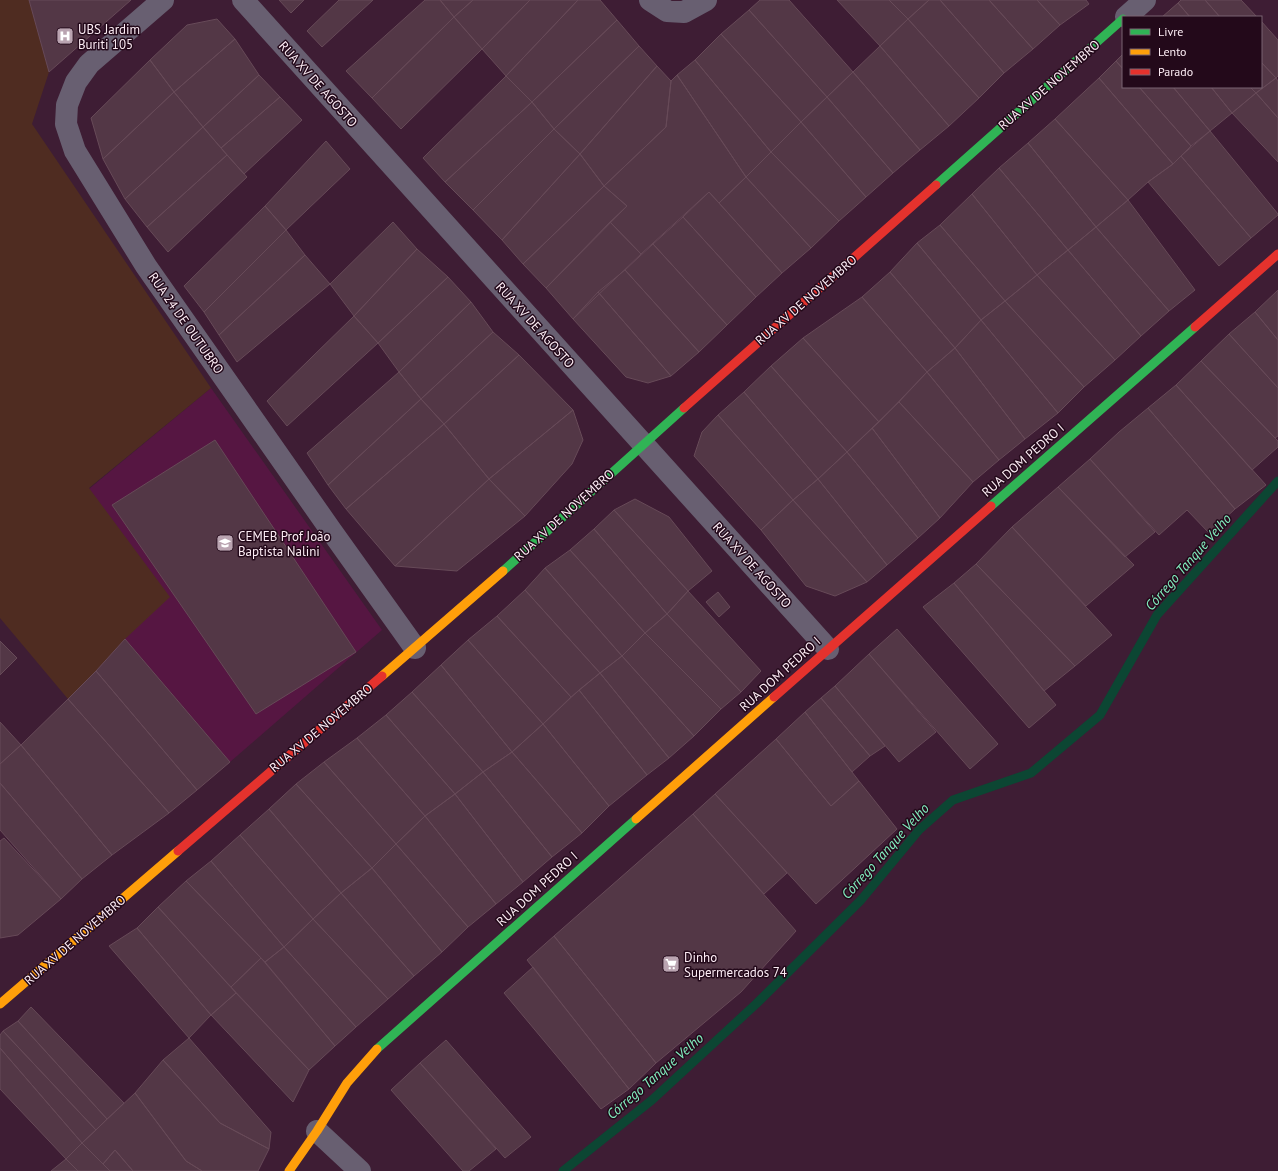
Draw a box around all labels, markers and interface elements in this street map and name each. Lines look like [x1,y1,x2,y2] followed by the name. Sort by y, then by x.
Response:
[1122,16,1262,88] legend
[78,21,140,53] place label: UBS Jardim Buriti 105
[1158,24,1183,39] text: Livre
[55,26,75,46] hospital icon: UBS Jardim Buriti 105
[995,36,1103,134] street label: RUA XV DE NOVEMBRO
[275,37,361,131] street label: RUA XV DE AGOSTO
[1158,44,1187,59] text: Lento
[1158,64,1193,79] text: Parado
[752,251,860,349] street label: RUA XV DE NOVEMBRO
[145,269,227,377] street label: RUA 24 DE OUTUBRO
[492,278,578,372] street label: RUA XV DE AGOSTO
[978,419,1068,501] street label: RUA DOM PEDRO I
[510,465,618,565] street label: RUA XV DE NOVEMBRO
[1141,510,1235,614] water label: Córrego Tanque Velho
[709,518,795,612] street label: RUA XV DE AGOSTO
[238,528,331,560] place label: CEMEB Prof João Baptista Nalini
[215,533,235,553] school or university icon: CEMEB Prof João Baptista Nalini
[736,633,824,715] street label: RUA DOM PEDRO I
[266,680,376,776] street label: RUA XV DE NOVEMBRO
[837,799,933,903] water label: Córrego Tanque Velho
[493,848,581,930] street label: RUA DOM PEDRO I
[21,891,129,989] street label: RUA XV DE NOVEMBRO
[684,949,787,981] place label: Dinho Supermercados 74
[661,954,681,974] supermarket icon: Dinho Supermercados 74
[603,1029,707,1123] water label: Córrego Tanque Velho

